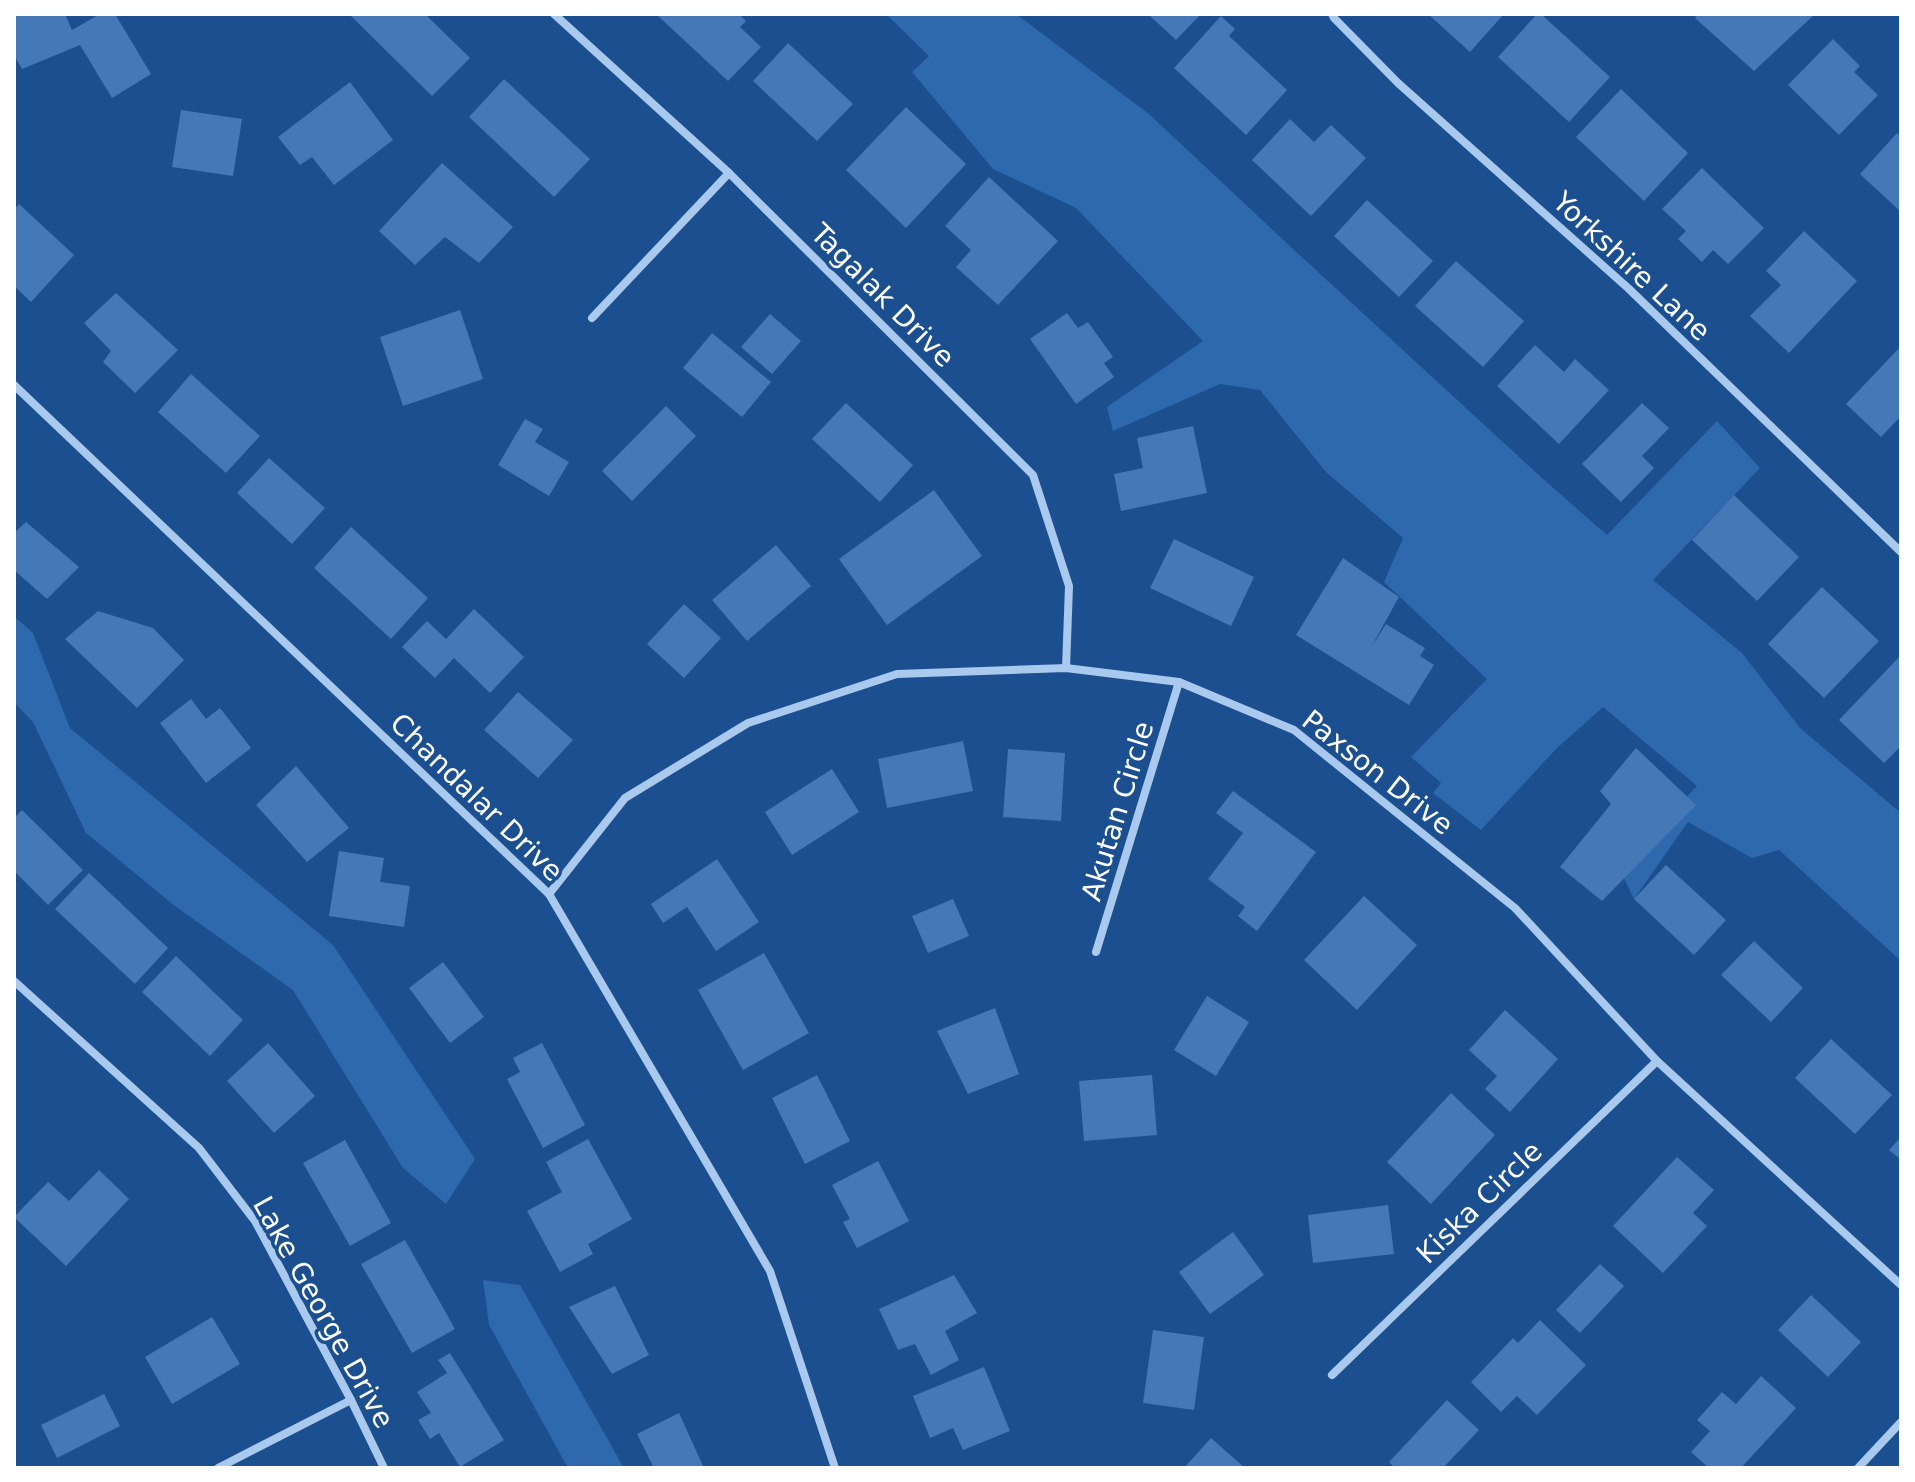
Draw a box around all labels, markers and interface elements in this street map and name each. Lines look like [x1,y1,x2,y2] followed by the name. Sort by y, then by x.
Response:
[1545,184,1717,348] street label: Yorkshire Lane
[803,216,961,374] street label: Tagalak Drive
[1296,703,1460,842] street label: Paxson Drive
[383,707,570,888] street label: Chandalar Drive
[1075,718,1160,905] street label: Akutan Circle
[1410,1135,1549,1270] street label: Kiska Circle
[246,1191,401,1434] street label: Lake George Drive

